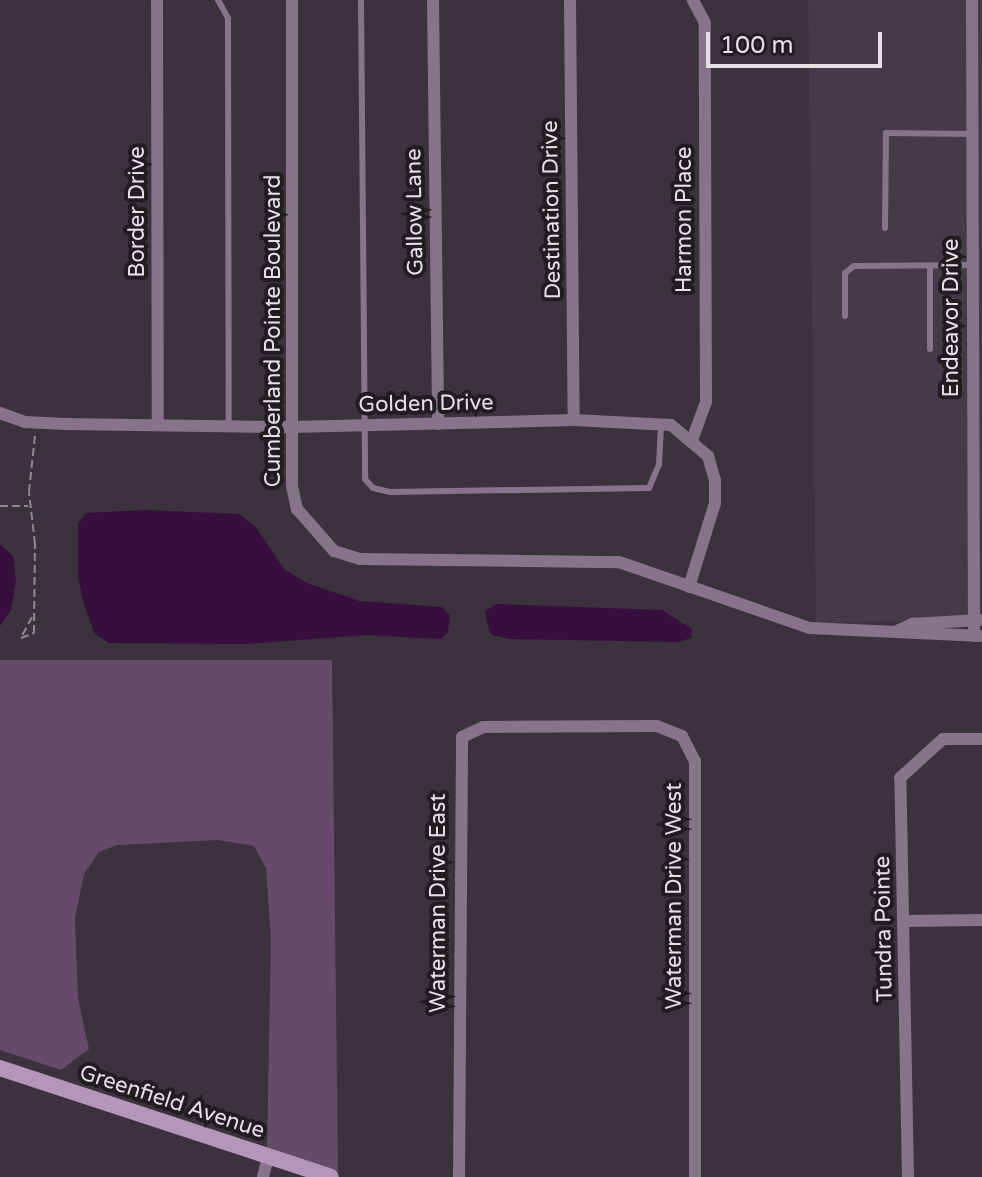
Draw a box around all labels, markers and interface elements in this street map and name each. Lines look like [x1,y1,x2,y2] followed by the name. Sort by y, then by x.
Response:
[710,16,886,66] scale bar
[720,31,794,60] text: 100 m
[537,120,567,300] street label: Destination Drive
[125,146,151,278] street label: Border Drive
[672,147,698,293] street label: Harmon Place
[401,148,429,276] street label: Gallow Lane
[261,175,287,487] street label: Cumberland Pointe Boulevard
[939,239,965,397] street label: Endeavor Drive
[358,390,494,418] street label: Golden Drive
[662,783,688,1009] street label: Waterman Drive West
[426,793,452,1013] street label: Waterman Drive East
[870,856,898,1002] street label: Tundra Pointe
[76,1060,268,1144] street label: Greenfield Avenue

